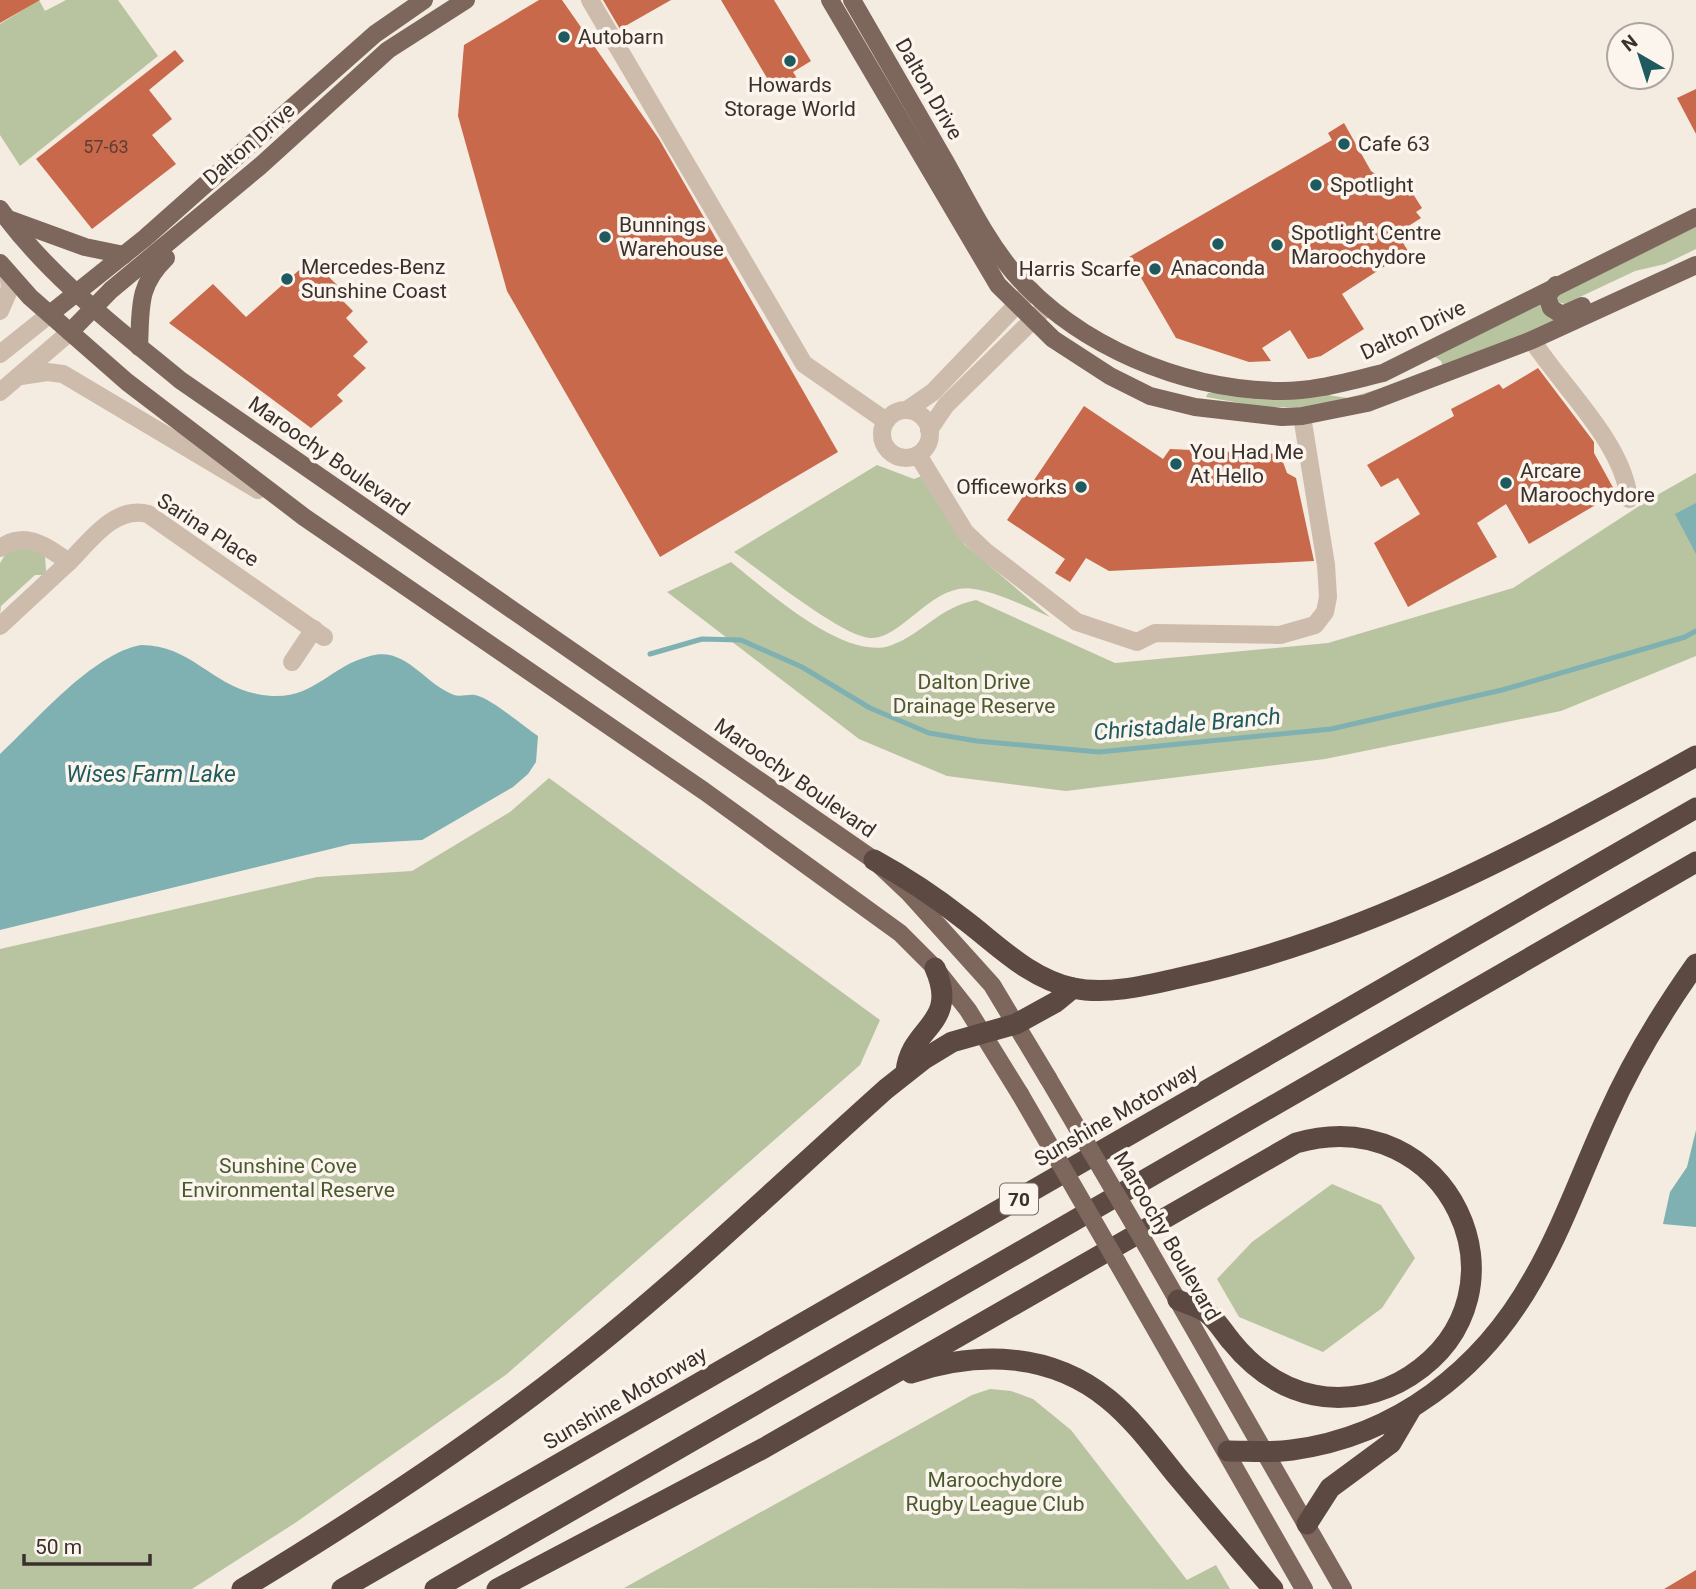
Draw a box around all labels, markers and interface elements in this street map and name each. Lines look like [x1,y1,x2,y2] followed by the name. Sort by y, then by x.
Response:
[1605,21,1675,91] north arrow
[578,25,664,49] place label: Autobarn
[556,29,572,45] marker: Autobarn
[1617,30,1642,56] text: N
[890,34,968,144] street label: Dalton Drive
[782,53,798,69] marker: Howards Storage World
[724,73,856,121] place label: Howards Storage World
[199,98,299,190] street label: Dalton Drive
[1358,132,1430,156] place label: Cafe 63
[83,136,129,157] house number: 57-63
[1336,136,1352,152] marker: Cafe 63
[1330,173,1414,197] place label: Spotlight
[1308,177,1324,193] marker: Spotlight
[619,213,724,261] place label: Bunnings Warehouse
[1291,221,1441,269] place label: Spotlight Centre Maroochydore
[597,229,613,245] marker: Bunnings Warehouse
[1210,236,1226,252] marker: Anaconda
[1269,237,1285,253] marker: Spotlight Centre Maroochydore
[301,255,447,303] place label: Mercedes-Benz Sunshine Coast
[1171,256,1265,280] place label: Anaconda
[1019,257,1141,281] place label: Harris Scarfe
[1147,261,1163,277] marker: Harris Scarfe
[279,271,295,287] marker: Mercedes-Benz Sunshine Coast
[1357,295,1469,365] street label: Dalton Drive
[244,391,414,521] street label: Maroochy Boulevard
[1190,440,1304,488] place label: You Had Me At Hello
[1168,456,1184,472] marker: You Had Me At Hello
[1520,459,1655,507] place label: Arcare Maroochydore
[956,475,1067,499] place label: Officeworks
[1498,475,1514,491] marker: Arcare Maroochydore
[1073,479,1089,495] marker: Officeworks
[153,488,263,572] street label: Sarina Place
[893,670,1055,718] park label: Dalton Drive Drainage Reserve
[1092,703,1282,746] water label: Christadale Branch
[710,713,880,843] street label: Maroochy Boulevard
[66,761,236,788] water label: Wises Farm Lake
[1030,1058,1202,1171] street label: Sunshine Motorway
[1109,1147,1225,1325] street label: Maroochy Boulevard
[181,1154,395,1202] park label: Sunshine Cove Environmental Reserve
[1000,1184,1038,1214] road number: 70
[539,1341,711,1454] street label: Sunshine Motorway
[906,1468,1084,1516] park label: Maroochydore Rugby League Club
[24,1522,150,1566] scale bar
[35,1535,82,1559] text: 50 m

